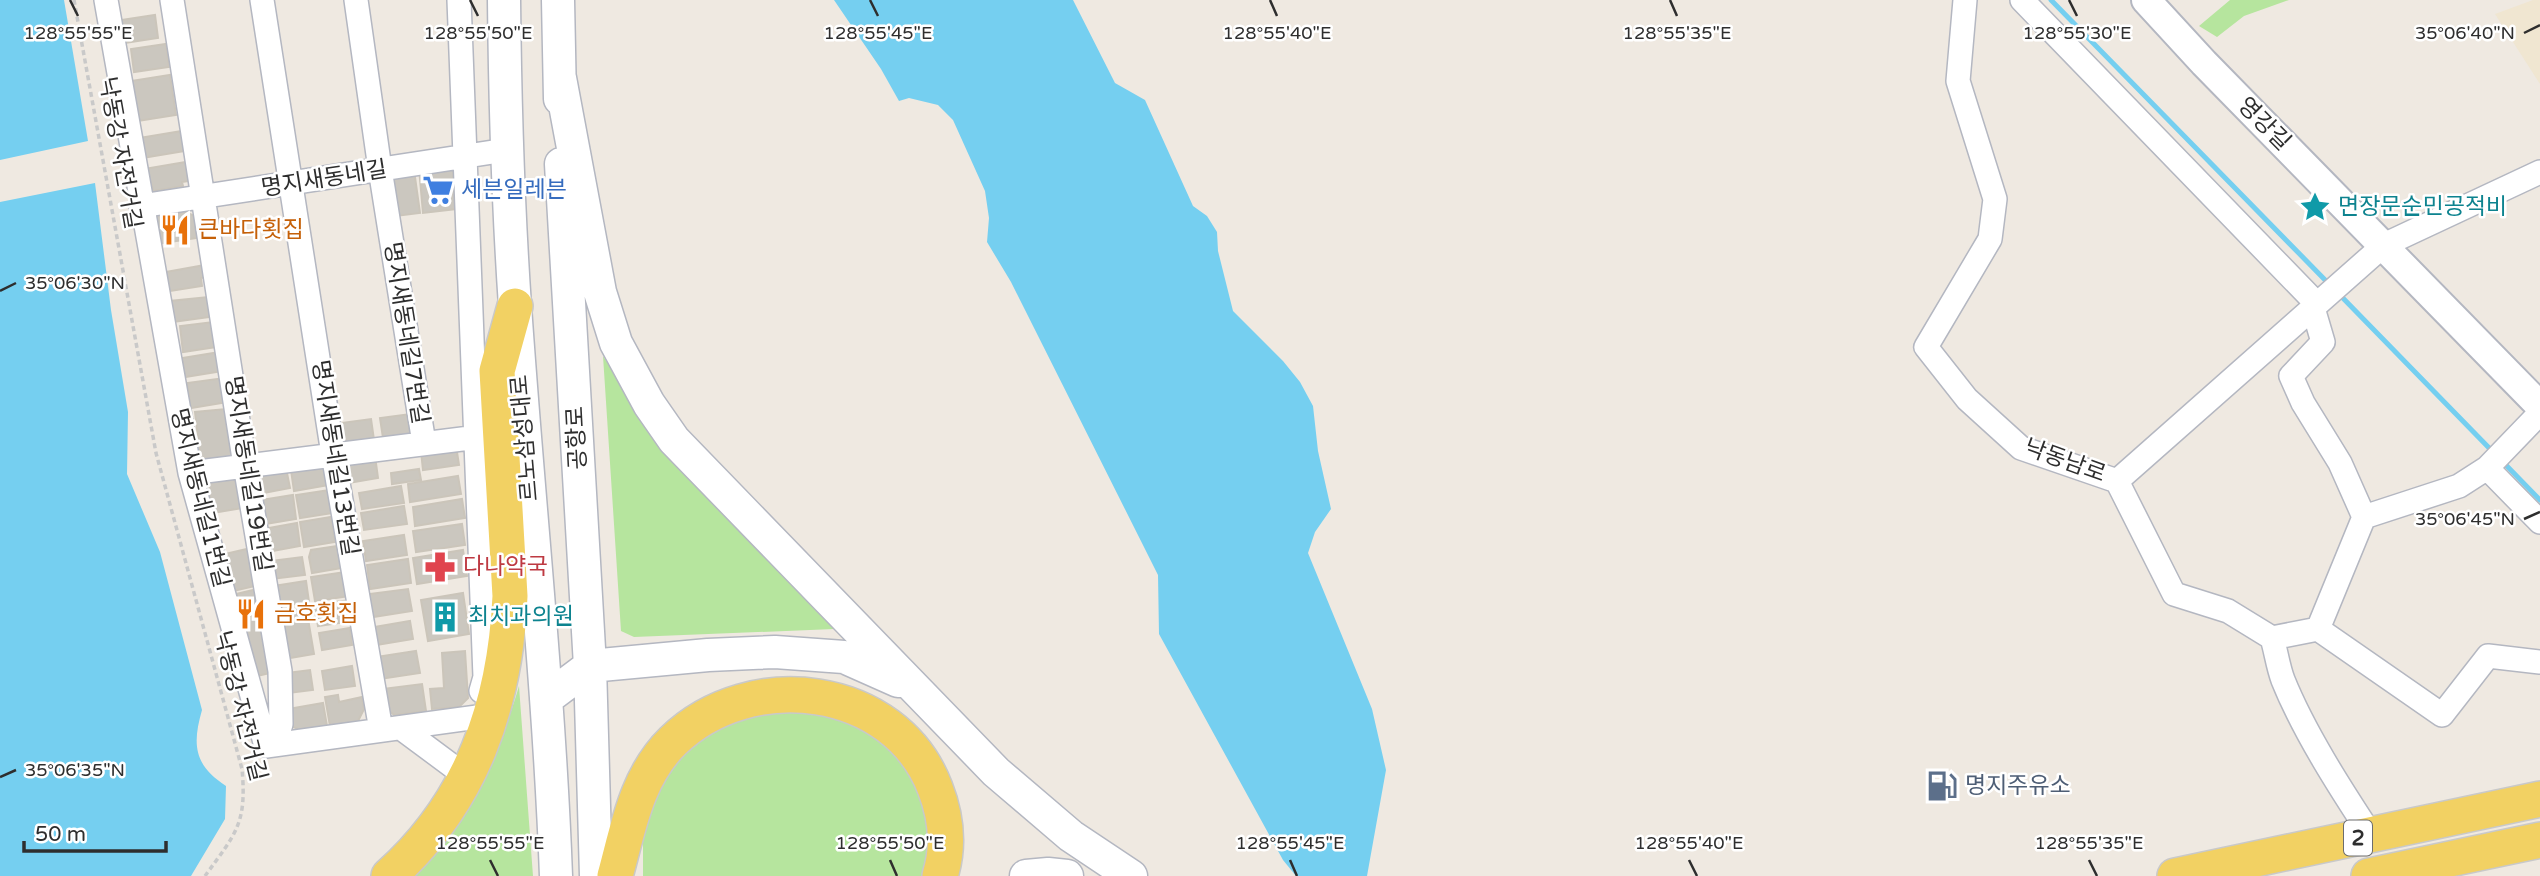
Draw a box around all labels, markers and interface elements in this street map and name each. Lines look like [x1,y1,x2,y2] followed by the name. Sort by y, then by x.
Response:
[24,22,132,44] text: 128°55'55"E
[424,22,532,44] text: 128°55'50"E
[824,22,932,44] text: 128°55'45"E
[1223,22,1331,44] text: 128°55'40"E
[1623,22,1731,44] text: 128°55'35"E
[2023,22,2131,44] text: 128°55'30"E
[2415,22,2515,44] text: 35°06'40"N
[93,75,147,231] street label: 낙동강 자전거길
[2232,92,2296,156] street label: 영강길
[259,155,389,203] street label: 명지새동네길
[421,173,455,207] supermarket icon: 세븐일레븐
[461,176,567,204] place label: 세븐일레븐
[2298,190,2332,224] place icon: 면장문순민공적비
[2338,193,2507,221] place label: 면장문순민공적비
[158,213,192,247] restaurant icon: 큰바다횟집
[198,216,304,244] place label: 큰바다횟집
[378,240,434,426] street label: 명지새동네길7번길
[25,272,125,294] text: 35°06'30"N
[306,358,364,558] street label: 명지새동네길13번길
[219,374,277,574] street label: 명지새동네길19번길
[506,374,544,502] street label: 르노삼성대로
[164,405,236,591] street label: 명지새동네길1번길
[561,406,593,470] street label: 공항로
[2020,433,2110,489] street label: 낙동남로
[2415,508,2515,530] text: 35°06'45"N
[423,550,457,584] pharmacy icon: 다나약국
[463,553,548,581] place label: 다나약국
[234,597,268,631] restaurant icon: 금호횟집
[274,600,359,628] place label: 금호횟집
[428,600,462,634] building icon: 최치과의원
[468,603,574,631] place label: 최치과의원
[208,628,272,784] street label: 낙동강 자전거길
[25,759,125,781] text: 35°06'35"N
[1925,769,1959,803] fuel station icon: 명지주유소
[1965,772,2071,800] place label: 명지주유소
[24,810,166,854] scale bar
[2344,820,2372,856] road number: 2
[35,822,86,847] text: 50 m
[436,832,544,854] text: 128°55'55"E
[836,832,944,854] text: 128°55'50"E
[1236,832,1344,854] text: 128°55'45"E
[1635,832,1743,854] text: 128°55'40"E
[2035,832,2143,854] text: 128°55'35"E

